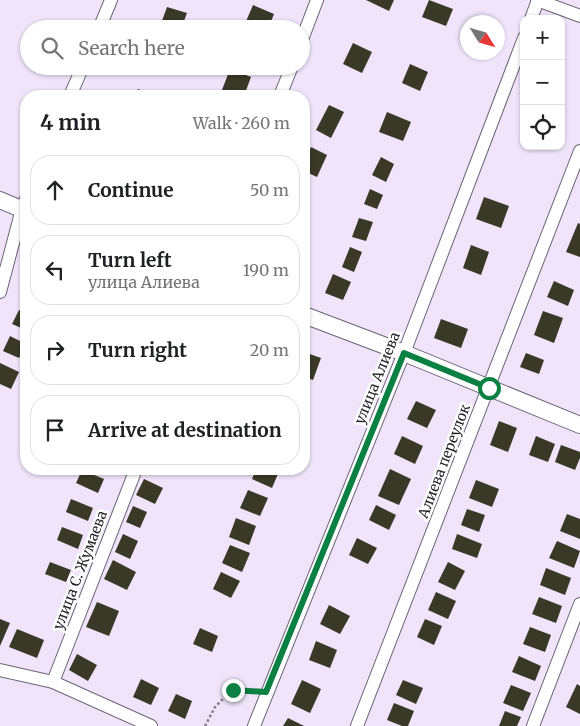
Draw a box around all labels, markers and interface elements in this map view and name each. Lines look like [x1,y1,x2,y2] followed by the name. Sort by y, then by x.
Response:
[460,15,505,60] north arrow
[520,15,565,150] map controls
[520,15,565,60] button: +
[20,20,310,75] search box
[38,34,66,62] icon: search
[78,36,185,60] text: Search here
[520,60,565,105] button: −
[520,105,565,150] button: locate
[40,109,101,136] text: 4 min
[193,113,290,133] text: Walk · 260 m
[41,176,69,204] icon: ahead
[88,178,174,202] text: Continue
[250,180,289,200] text: 50 m
[88,248,172,272] text: Turn left
[41,256,69,284] icon: left
[243,260,289,280] text: 190 m
[88,272,200,292] text: улица Алиева
[350,329,404,427] street label: улица Алиева
[41,336,69,364] icon: right
[88,338,187,362] text: Turn right
[250,340,289,360] text: 20 m
[478,377,501,400] route start
[414,401,474,522] street label: Алиева переулок
[41,416,69,444] icon: arrive
[88,418,282,442] text: Arrive at destination
[49,507,111,632] street label: улица С. Жумаева
[222,679,245,702] route end

